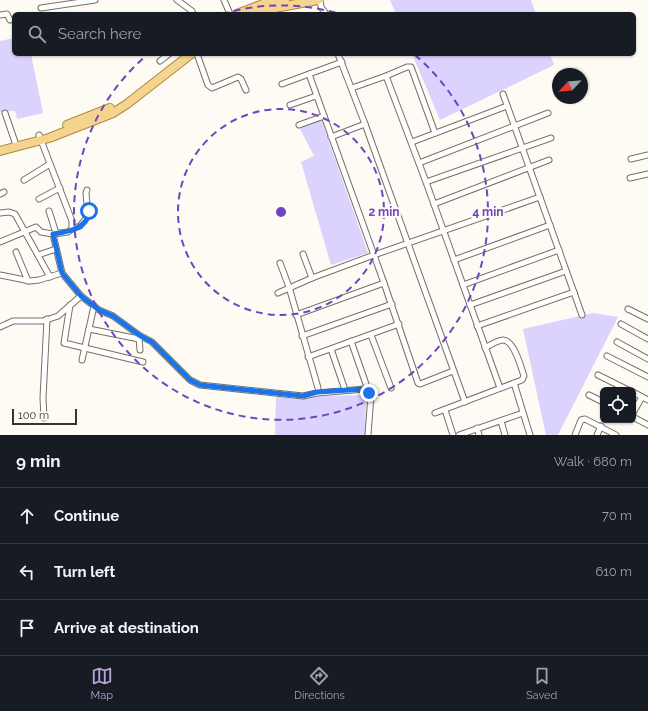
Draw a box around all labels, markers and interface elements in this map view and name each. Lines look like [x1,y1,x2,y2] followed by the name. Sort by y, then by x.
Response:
[12,12,636,56] search box
[26,23,48,45] icon: search
[58,25,141,43] text: Search here
[552,68,588,104] north arrow
[80,202,98,220] route start
[274,205,288,219] centre of rings
[368,205,400,219] text: 2 min
[472,205,504,219] text: 4 min
[360,384,378,402] route end
[600,387,636,423] map controls
[600,387,636,423] button: locate
[12,407,77,426] scale bar
[18,409,49,422] text: 100 m
[16,451,61,471] text: 9 min
[554,454,632,469] text: Walk · 680 m
[16,505,38,527] icon: ahead
[54,507,119,525] text: Continue
[602,508,632,523] text: 70 m
[16,561,38,583] icon: left
[54,563,115,581] text: Turn left
[595,564,632,579] text: 610 m
[16,617,38,639] icon: arrive
[54,619,199,637] text: Arrive at destination
[91,665,113,702] tab: Map
[294,665,345,702] tab: Directions
[526,665,557,702] tab: Saved

